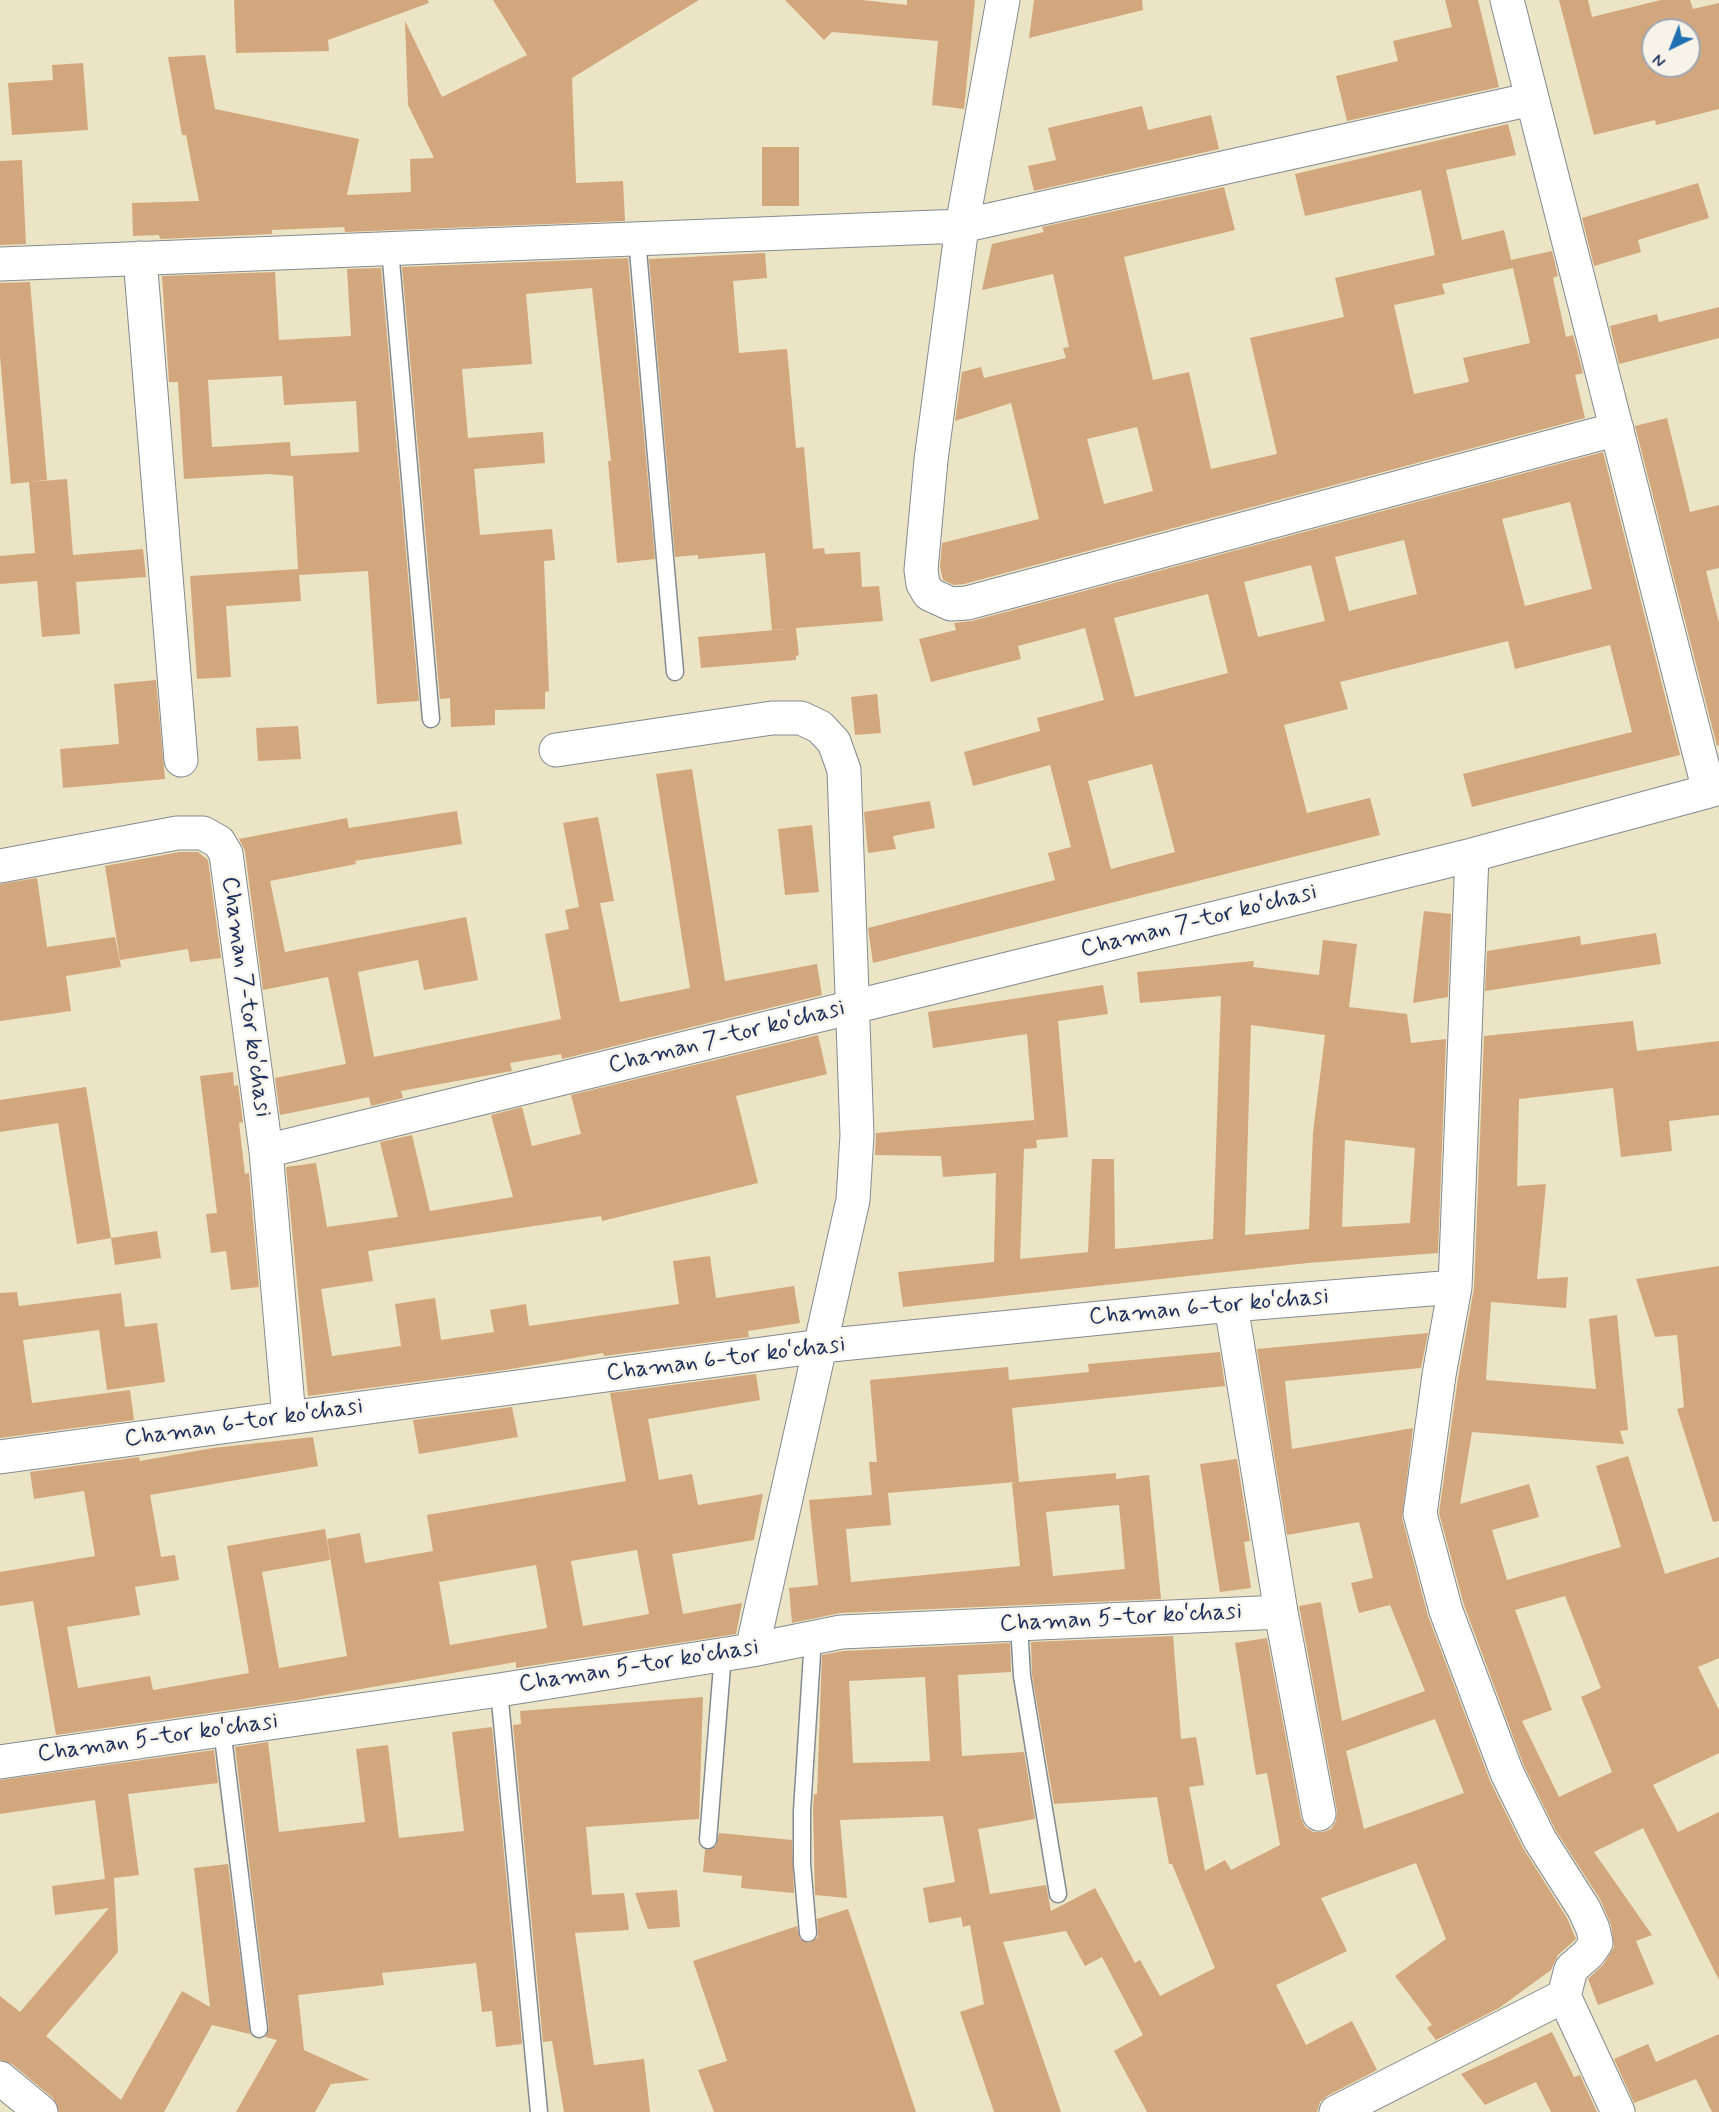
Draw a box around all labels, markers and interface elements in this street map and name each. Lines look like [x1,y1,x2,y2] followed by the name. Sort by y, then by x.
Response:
[1641,18,1701,78] north arrow
[1649,49,1671,71] text: N
[214,875,276,1119] street label: Chaman 7-tor koʻchasi
[1078,879,1320,965] street label: Chaman 7-tor koʻchasi
[606,995,848,1081] street label: Chaman 7-tor koʻchasi
[1088,1283,1330,1333] street label: Chaman 6-tor koʻchasi
[605,1331,847,1389] street label: Chaman 6-tor koʻchasi
[123,1393,365,1455] street label: Chaman 6-tor koʻchasi
[999,1598,1243,1640] street label: Chaman 5-tor koʻchasi
[517,1634,761,1700] street label: Chaman 5-tor koʻchasi
[36,1708,280,1770] street label: Chaman 5-tor koʻchasi

